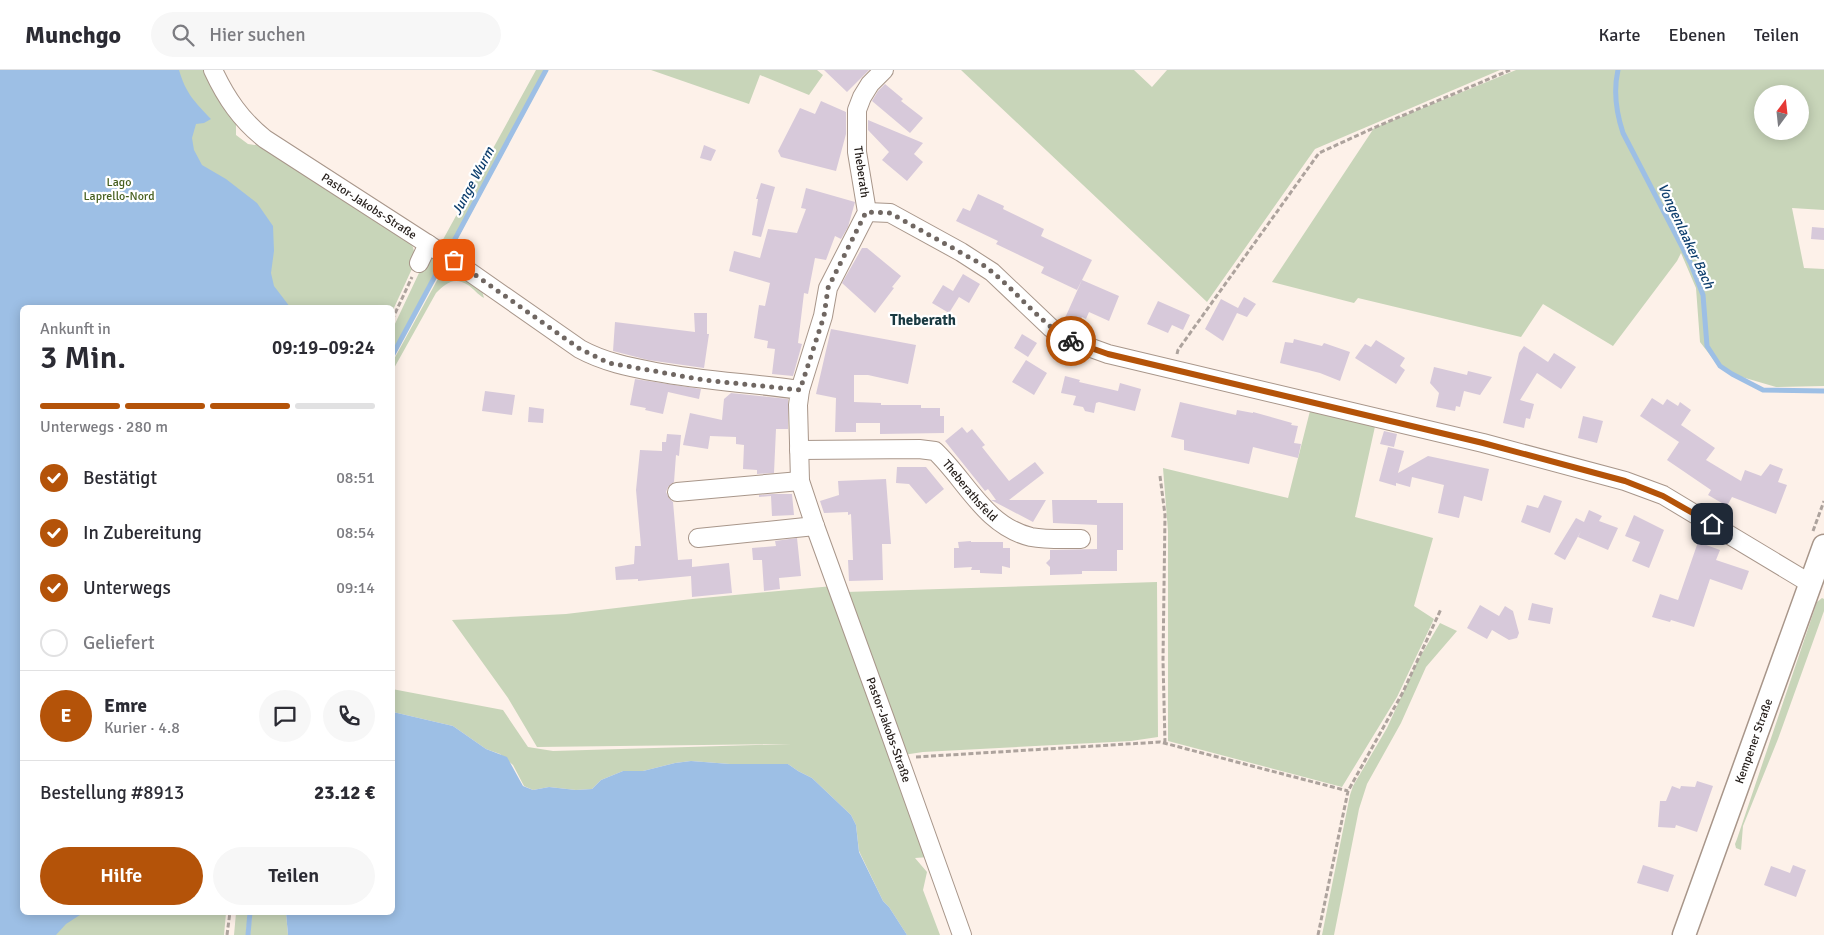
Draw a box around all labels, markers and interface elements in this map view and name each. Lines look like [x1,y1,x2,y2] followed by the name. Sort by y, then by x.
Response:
[151,12,501,57] search box
[25,20,121,50] text: Munchgo
[169,21,197,49] icon: search
[209,23,306,47] text: Hier suchen
[1598,24,1640,46] text: Karte
[1668,24,1726,46] text: Ebenen
[1754,24,1799,46] text: Teilen
[1754,85,1809,140] north arrow
[1754,85,1809,140] map controls
[448,143,498,218] water label: Junge Wurm
[850,145,872,199] street label: Theberath
[319,170,419,242] street label: Pastor-Jakobs-Straße
[83,175,155,204] park label: Lago Laprello-Nord
[1654,181,1718,292] water label: Vongenlaaker Bach
[433,239,475,281] pin
[440,246,468,274] icon: bag
[890,311,956,329] district label: Theberath
[1046,316,1096,366] courier
[40,319,111,339] text: Ankunft in
[1057,327,1085,355] icon: bike
[272,336,375,360] text: 09:19–09:24
[40,338,126,377] text: 3 Min.
[40,417,168,437] text: Unterwegs · 280 m
[939,456,1001,525] street label: Theberathsfeld
[40,464,68,492] icon: check
[83,466,157,490] text: Bestätigt
[336,468,375,488] text: 08:51
[1691,503,1733,545] pin
[1698,510,1726,538] icon: home
[40,519,68,547] icon: check
[83,521,202,545] text: In Zubereitung
[336,523,375,543] text: 08:54
[40,574,68,602] icon: check
[83,576,171,600] text: Unterwegs
[336,578,375,598] text: 09:14
[83,631,155,655] text: Geliefert
[863,675,914,784] street label: Pastor-Jakobs-Straße
[259,690,311,742] button: chat
[323,690,375,742] button: phone
[104,694,147,718] text: Emre
[1732,697,1776,786] street label: Kempener Straße
[61,704,71,728] text: E
[104,718,180,738] text: Kurier · 4.8
[40,781,184,805] text: Bestellung #8913
[314,781,375,805] text: 23.12 €
[40,847,203,905] button: Hilfe
[213,847,375,905] button: Teilen

